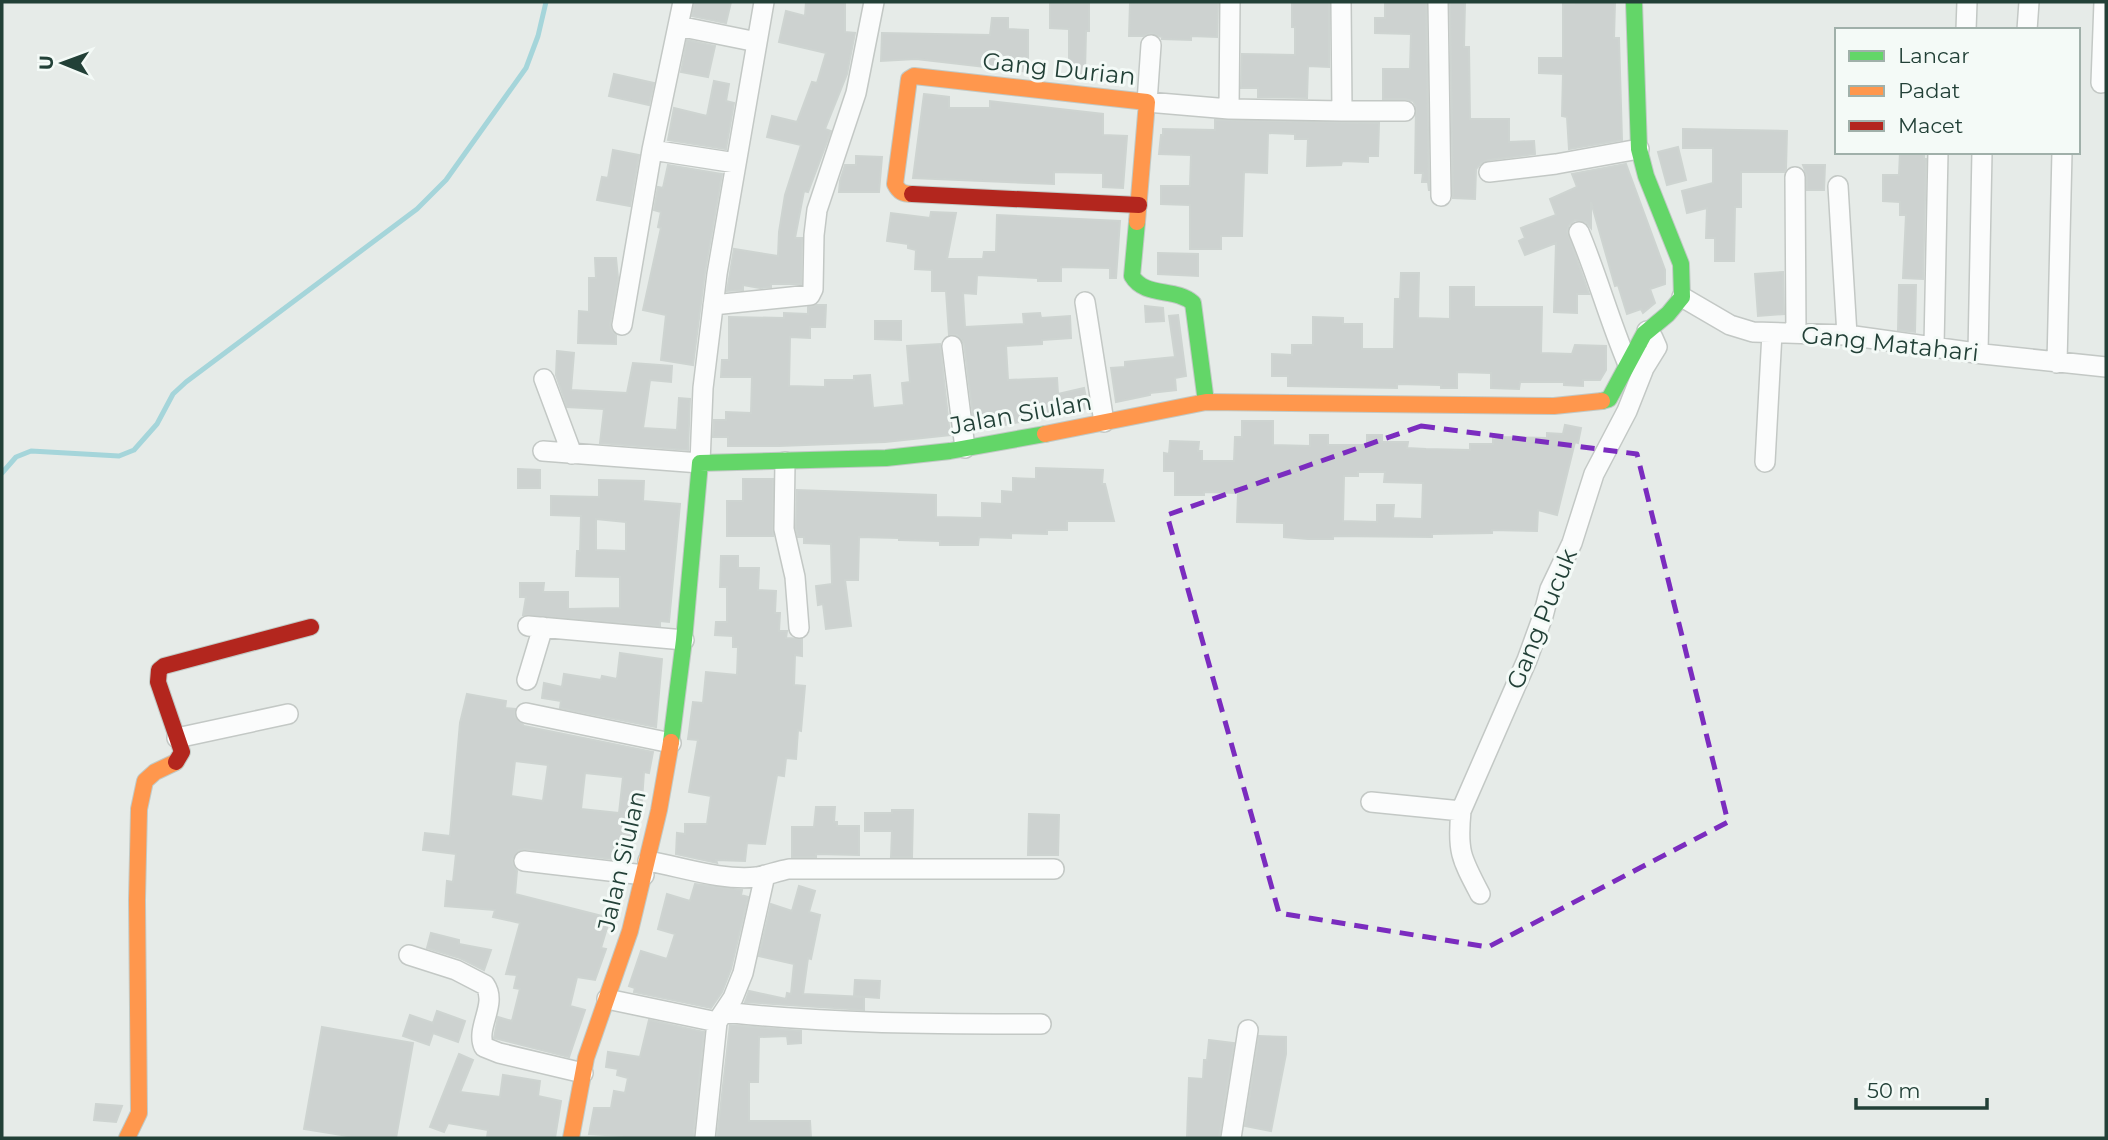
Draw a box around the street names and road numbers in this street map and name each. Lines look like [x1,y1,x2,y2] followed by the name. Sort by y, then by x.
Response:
[981,46,1137,91] street label: Gang Durian
[1800,320,1980,367] street label: Gang Matahari
[947,387,1094,440] street label: Jalan Siulan
[1500,544,1583,693] street label: Gang Pucuk
[591,788,652,935] street label: Jalan Siulan

